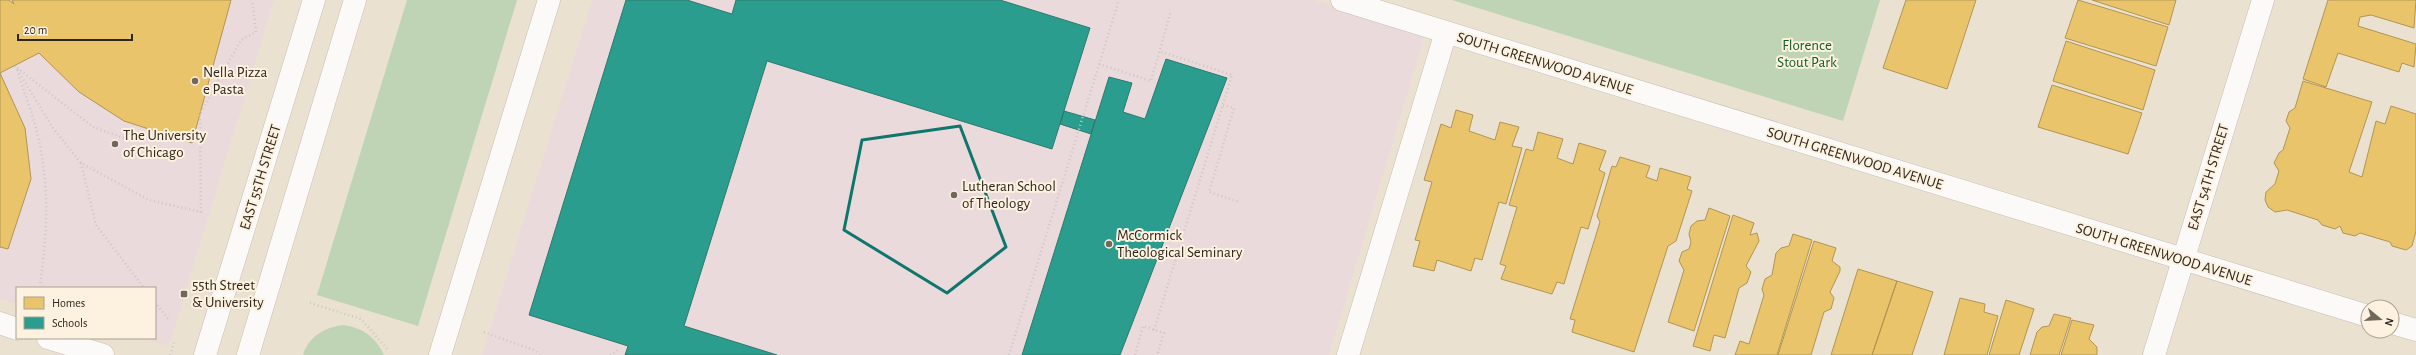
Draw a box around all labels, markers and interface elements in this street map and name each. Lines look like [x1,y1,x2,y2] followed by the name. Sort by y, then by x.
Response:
[18,16,132,42] scale bar
[24,24,47,36] text: 20 m
[1455,30,1635,97] street label: SOUTH GREENWOOD AVENUE
[1777,38,1837,70] park label: Florence Stout Park
[203,65,267,97] place label: Nella Pizza e Pasta
[190,76,200,86] marker: Nella Pizza e Pasta
[237,122,284,232] street label: EAST 55TH STREET
[2185,122,2232,232] street label: EAST 54TH STREET
[1765,125,1945,192] street label: SOUTH GREENWOOD AVENUE
[123,128,207,160] place label: The University of Chicago
[110,139,120,149] marker: The University of Chicago
[962,179,1056,211] place label: Lutheran School of Theology
[949,190,959,200] marker: Lutheran School of Theology
[2074,221,2254,288] street label: SOUTH GREENWOOD AVENUE
[1117,228,1243,260] place label: McCormick Theological Seminary
[1104,239,1114,249] marker: McCormick Theological Seminary
[192,278,264,310] place label: 55th Street & University
[16,287,156,339] legend
[179,289,189,299] marker: 55th Street & University
[52,297,85,309] text: Homes
[2360,299,2400,339] north arrow
[52,317,87,329] text: Schools
[2383,317,2395,327] text: N

